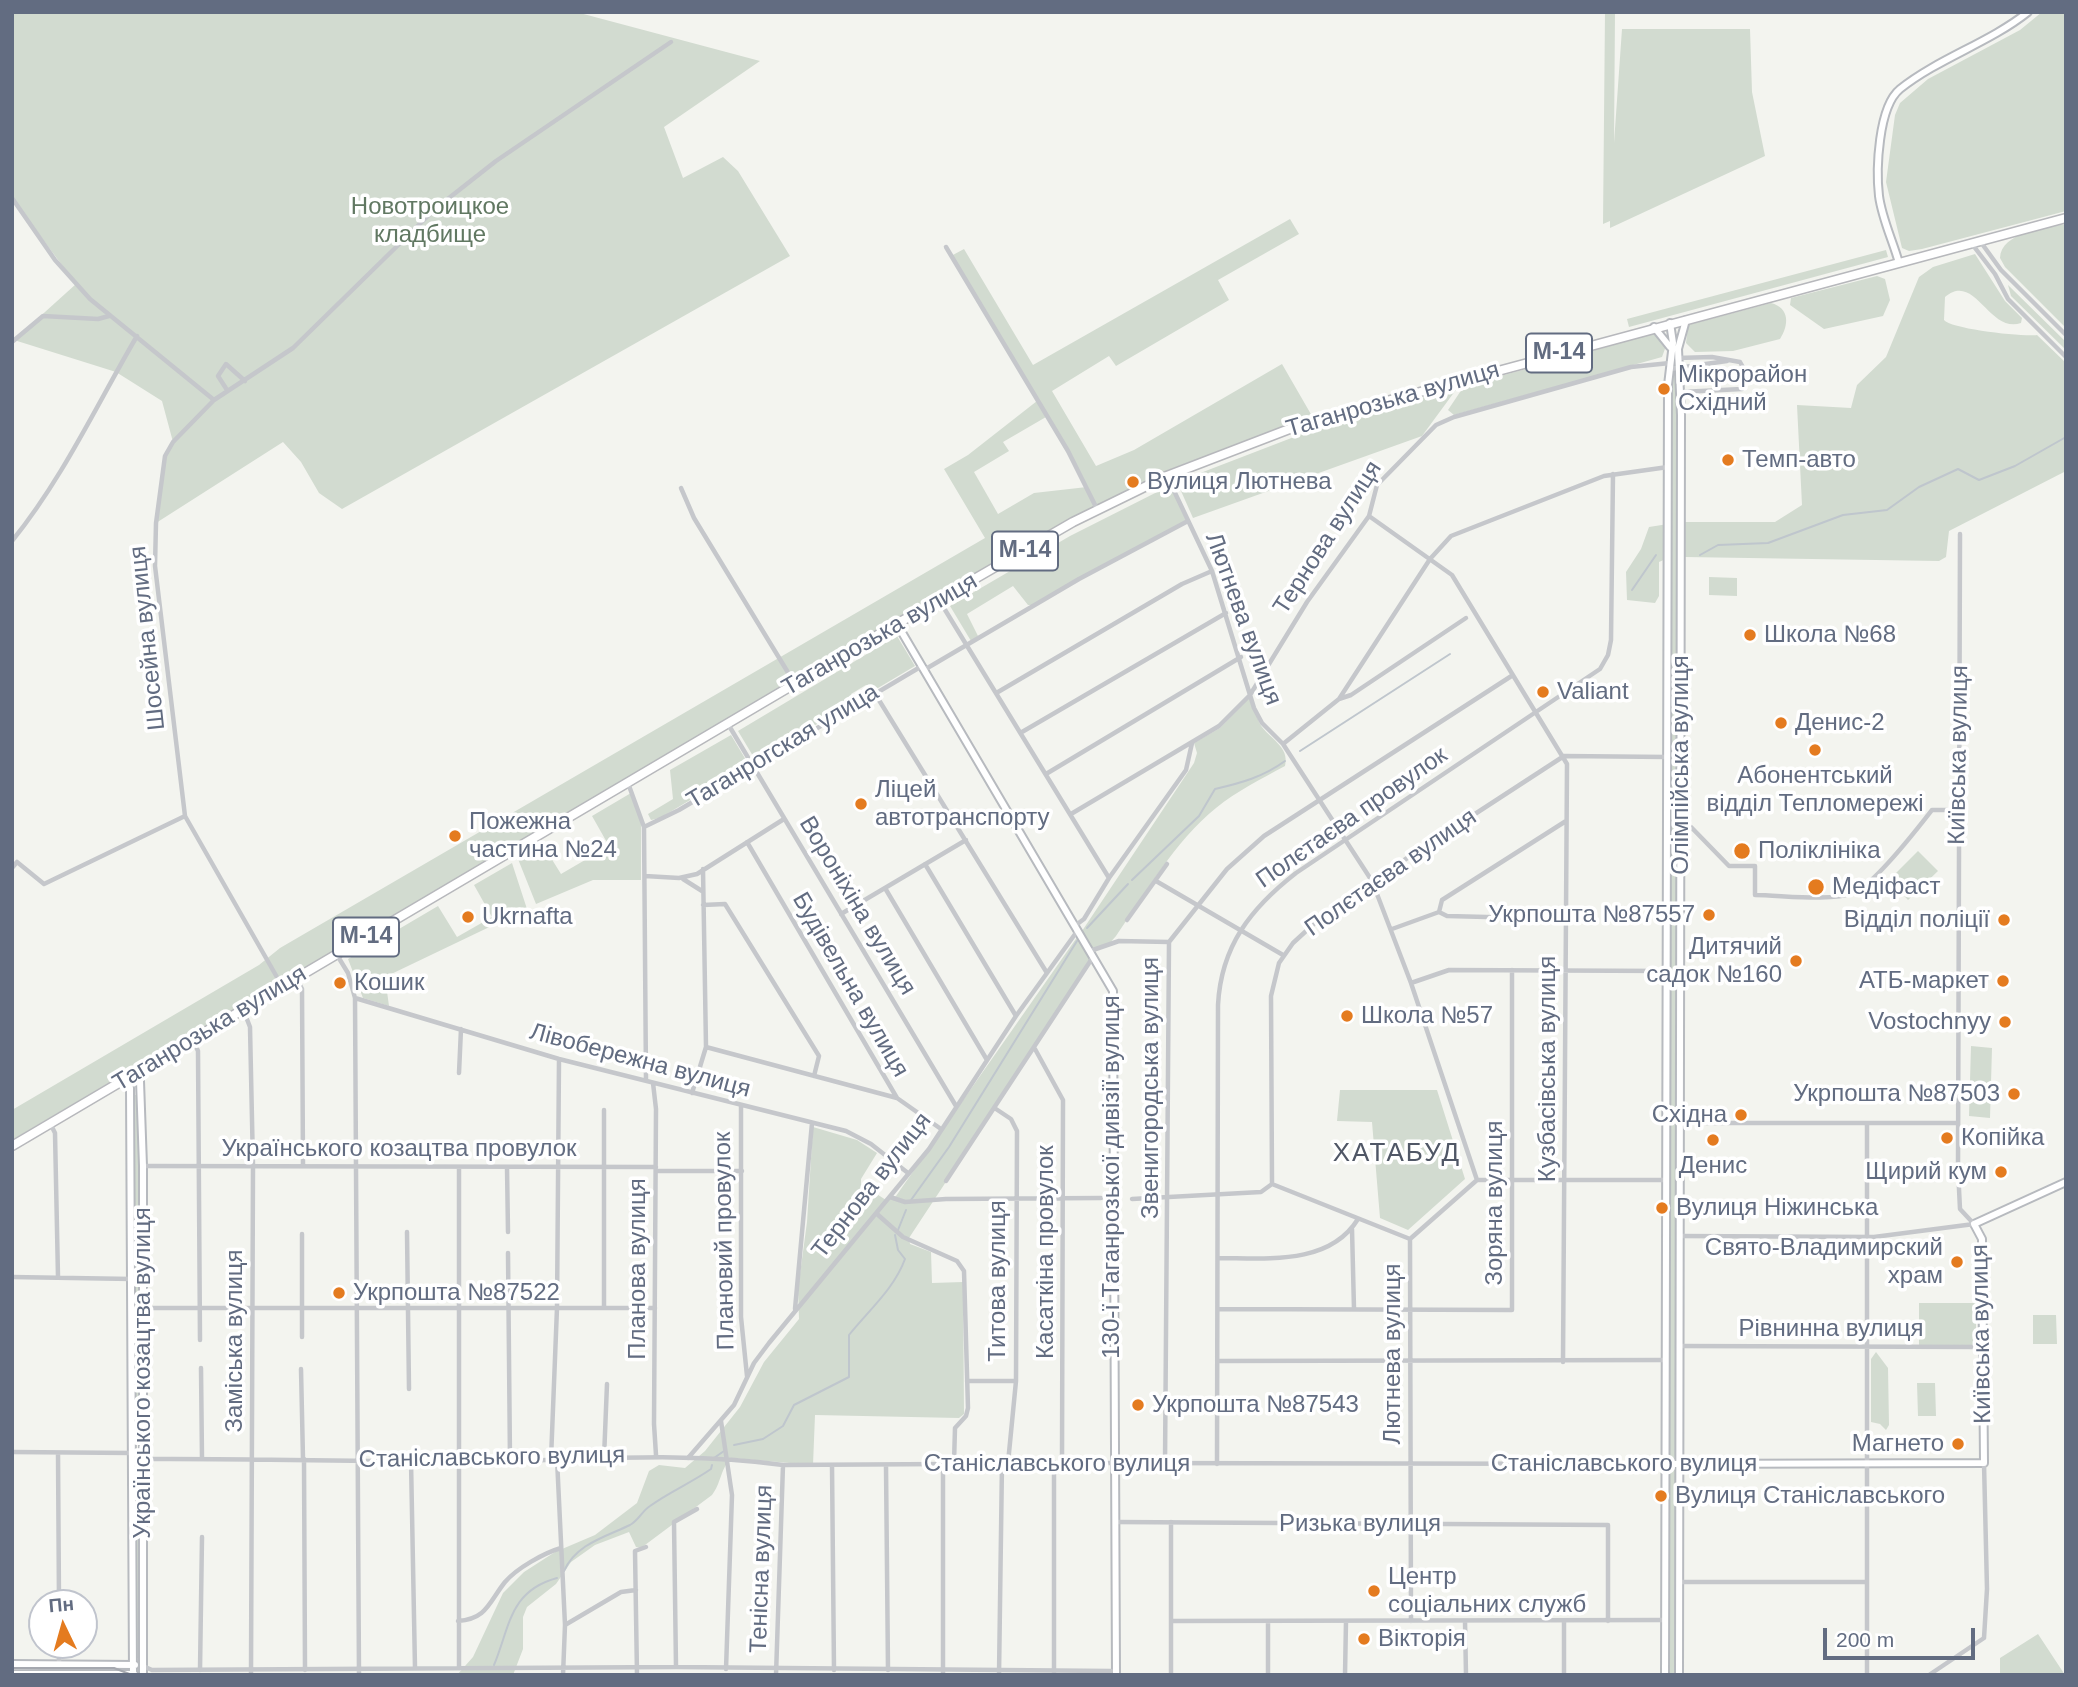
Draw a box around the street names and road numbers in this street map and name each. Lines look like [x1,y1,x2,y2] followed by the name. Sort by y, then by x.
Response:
[1526,334,1592,372] road number: М-14
[1283,356,1503,444] street label: Таганрозька вулиця
[1268,456,1388,620] street label: Тернова вулиця
[1198,529,1288,709] street label: Лютнева вулиця
[992,531,1058,570] road number: М-14
[124,544,172,732] street label: Шосейна вулиця
[777,567,983,703] street label: Таганрозька вулиця
[1667,655,1695,875] street label: Олімпійська вулиця
[1943,665,1975,845] street label: Київська вулиця
[682,678,884,816] street label: Таганрогская улица
[1251,741,1453,895] street label: Полєтаєва провулок
[1300,803,1482,943] street label: Полєтаєва вулиця
[792,812,922,1000] street label: Вороніхіна вулиця
[785,888,915,1082] street label: Будівельна вулиця
[333,918,399,956] road number: М-14
[1534,956,1562,1182] street label: Кузбасівська вулиця
[1137,957,1165,1219] street label: Звенигородська вулиця
[108,960,312,1098] street label: Таганрозька вулиця
[1098,995,1126,1359] street label: 130-ї Таганрозької дивізії вулиця
[526,1018,754,1104] street label: Лівобережна вулиця
[806,1107,938,1265] street label: Тернова вулиця
[1481,1120,1509,1286] street label: Зоряна вулиця
[709,1131,741,1351] street label: Плановий провулок
[221,1135,577,1163] street label: Українського козацтва провулок
[1032,1145,1060,1359] street label: Касаткіна провулок
[624,1178,652,1360] street label: Планова вулиця
[984,1200,1012,1362] street label: Титова вулиця
[129,1207,157,1539] street label: Українського козацтва вулиця
[1966,1244,1998,1424] street label: Київська вулиця
[221,1249,249,1433] street label: Заміська вулиця
[1379,1263,1407,1445] street label: Лютнева вулиця
[1738,1315,1924,1343] street label: Рівнинна вулиця
[359,1441,625,1475] street label: Станіславського вулиця
[924,1450,1190,1478] street label: Станіславського вулиця
[1491,1450,1757,1478] street label: Станіславського вулиця
[745,1484,779,1654] street label: Тенісна вулиця
[1279,1510,1441,1538] street label: Ризька вулиця

